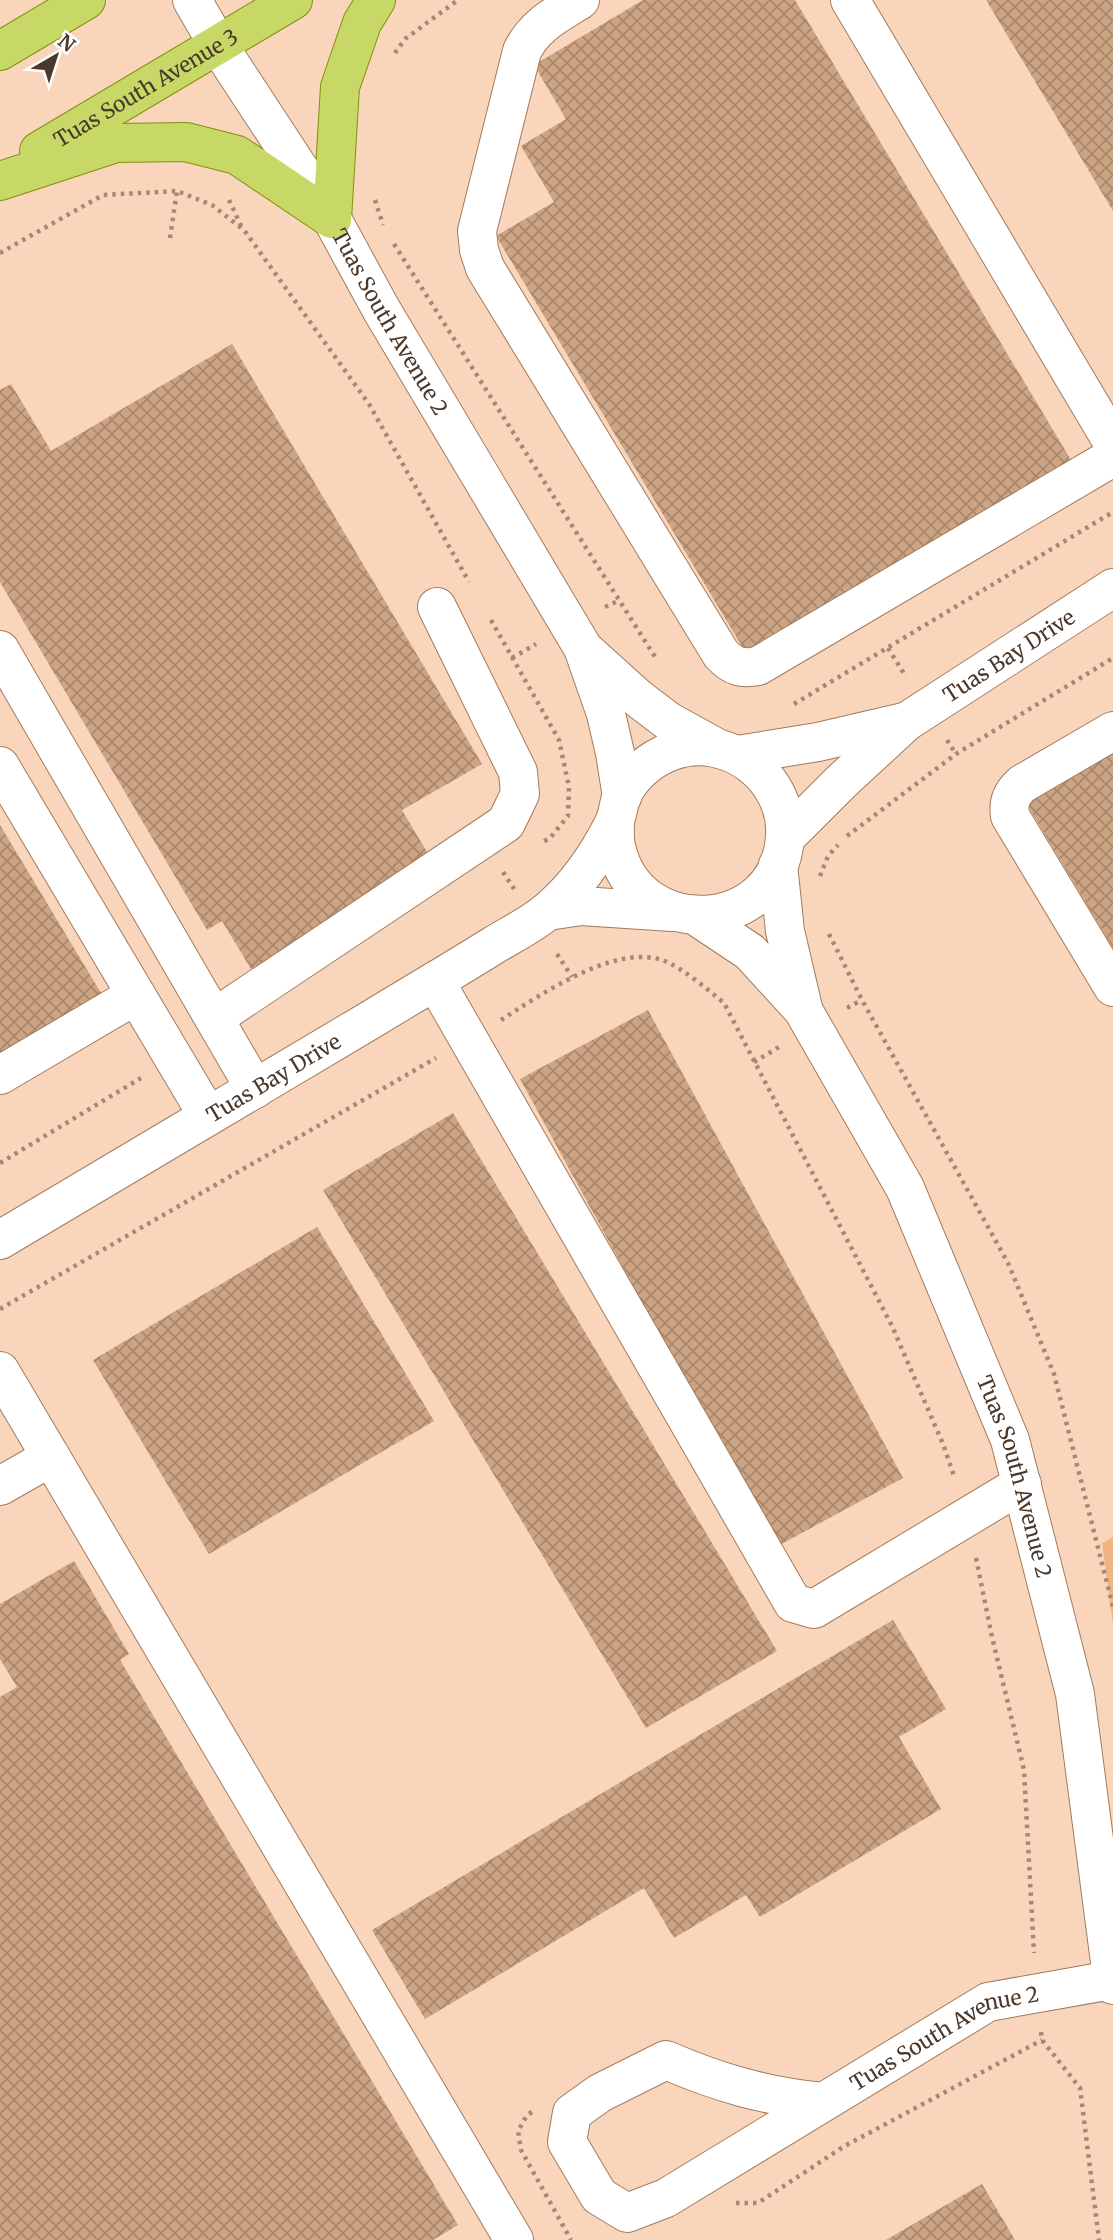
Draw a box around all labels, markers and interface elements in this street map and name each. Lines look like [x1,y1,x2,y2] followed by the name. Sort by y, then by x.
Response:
[21,21,91,91] north arrow
[48,22,243,153] street label: Tuas South Avenue 3
[53,29,80,57] text: N
[326,224,454,420] street label: Tuas South Avenue 2
[938,603,1080,708] street label: Tuas Bay Drive
[201,1027,346,1128] street label: Tuas Bay Drive
[971,1371,1058,1581] street label: Tuas South Avenue 2
[845,1980,1041,2096] street label: Tuas South Avenue 2

